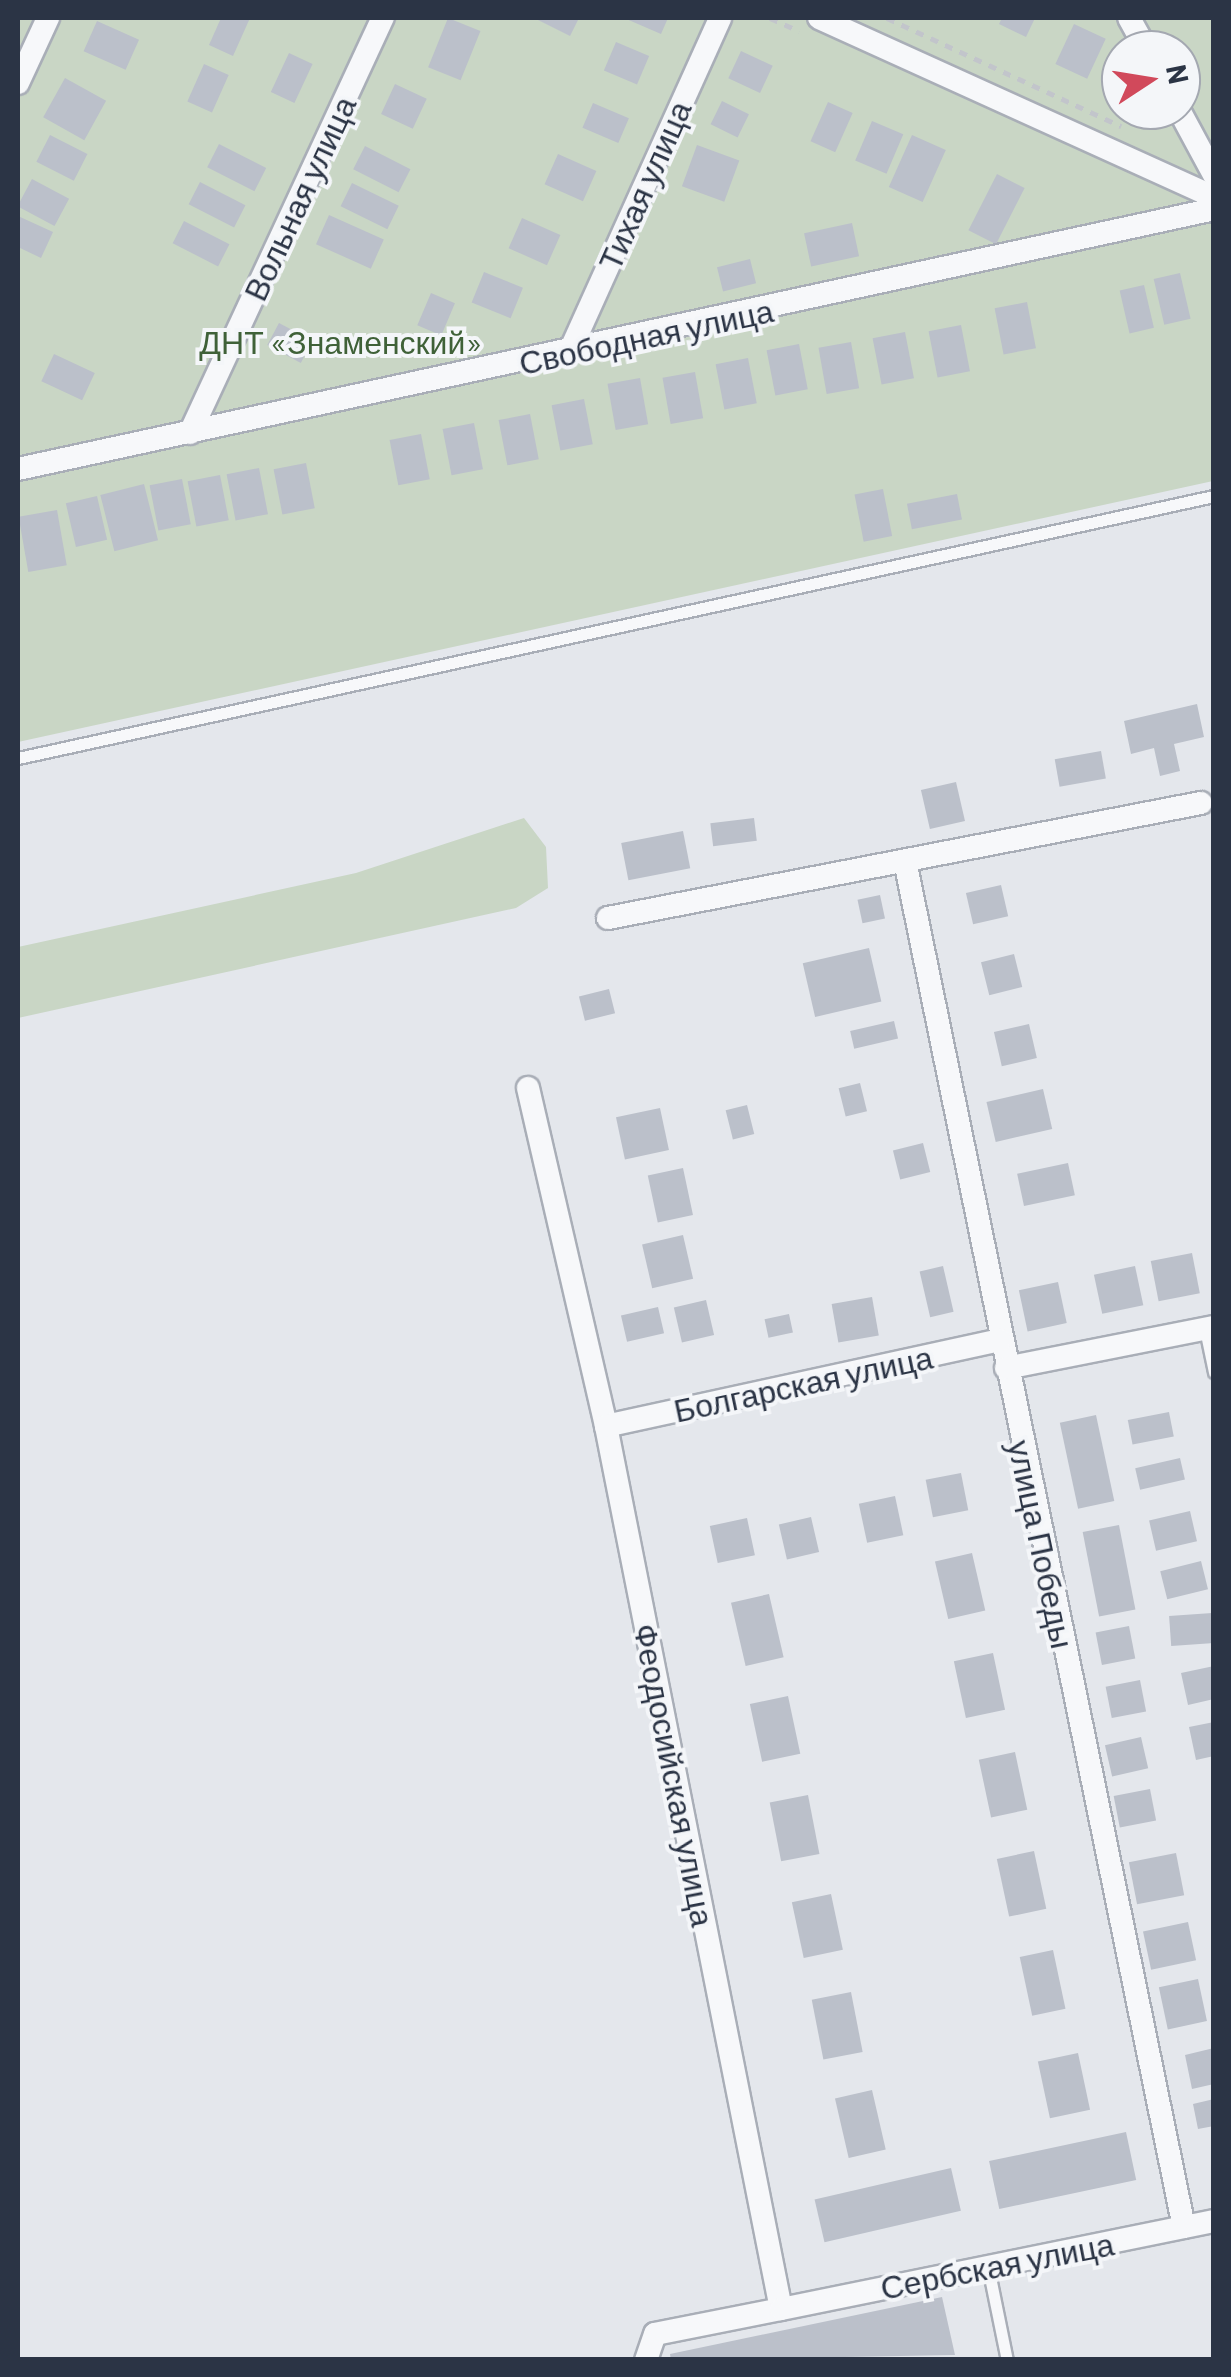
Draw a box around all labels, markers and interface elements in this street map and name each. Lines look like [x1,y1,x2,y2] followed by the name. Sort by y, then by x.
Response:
[1101,30,1201,130] north arrow
[1160,62,1197,87] text: N
[235,90,363,306] street label: Вольная улица
[590,94,698,276] street label: Тихая улица
[515,290,777,382] street label: Свободная улица
[199,322,483,360] park label: ДНТ «Знаменский»
[670,1337,936,1429] street label: Болгарская улица
[1001,1436,1083,1652] street label: улица Победы
[627,1620,723,1930] street label: Феодосийская улица
[877,2224,1117,2306] street label: Сербская улица

